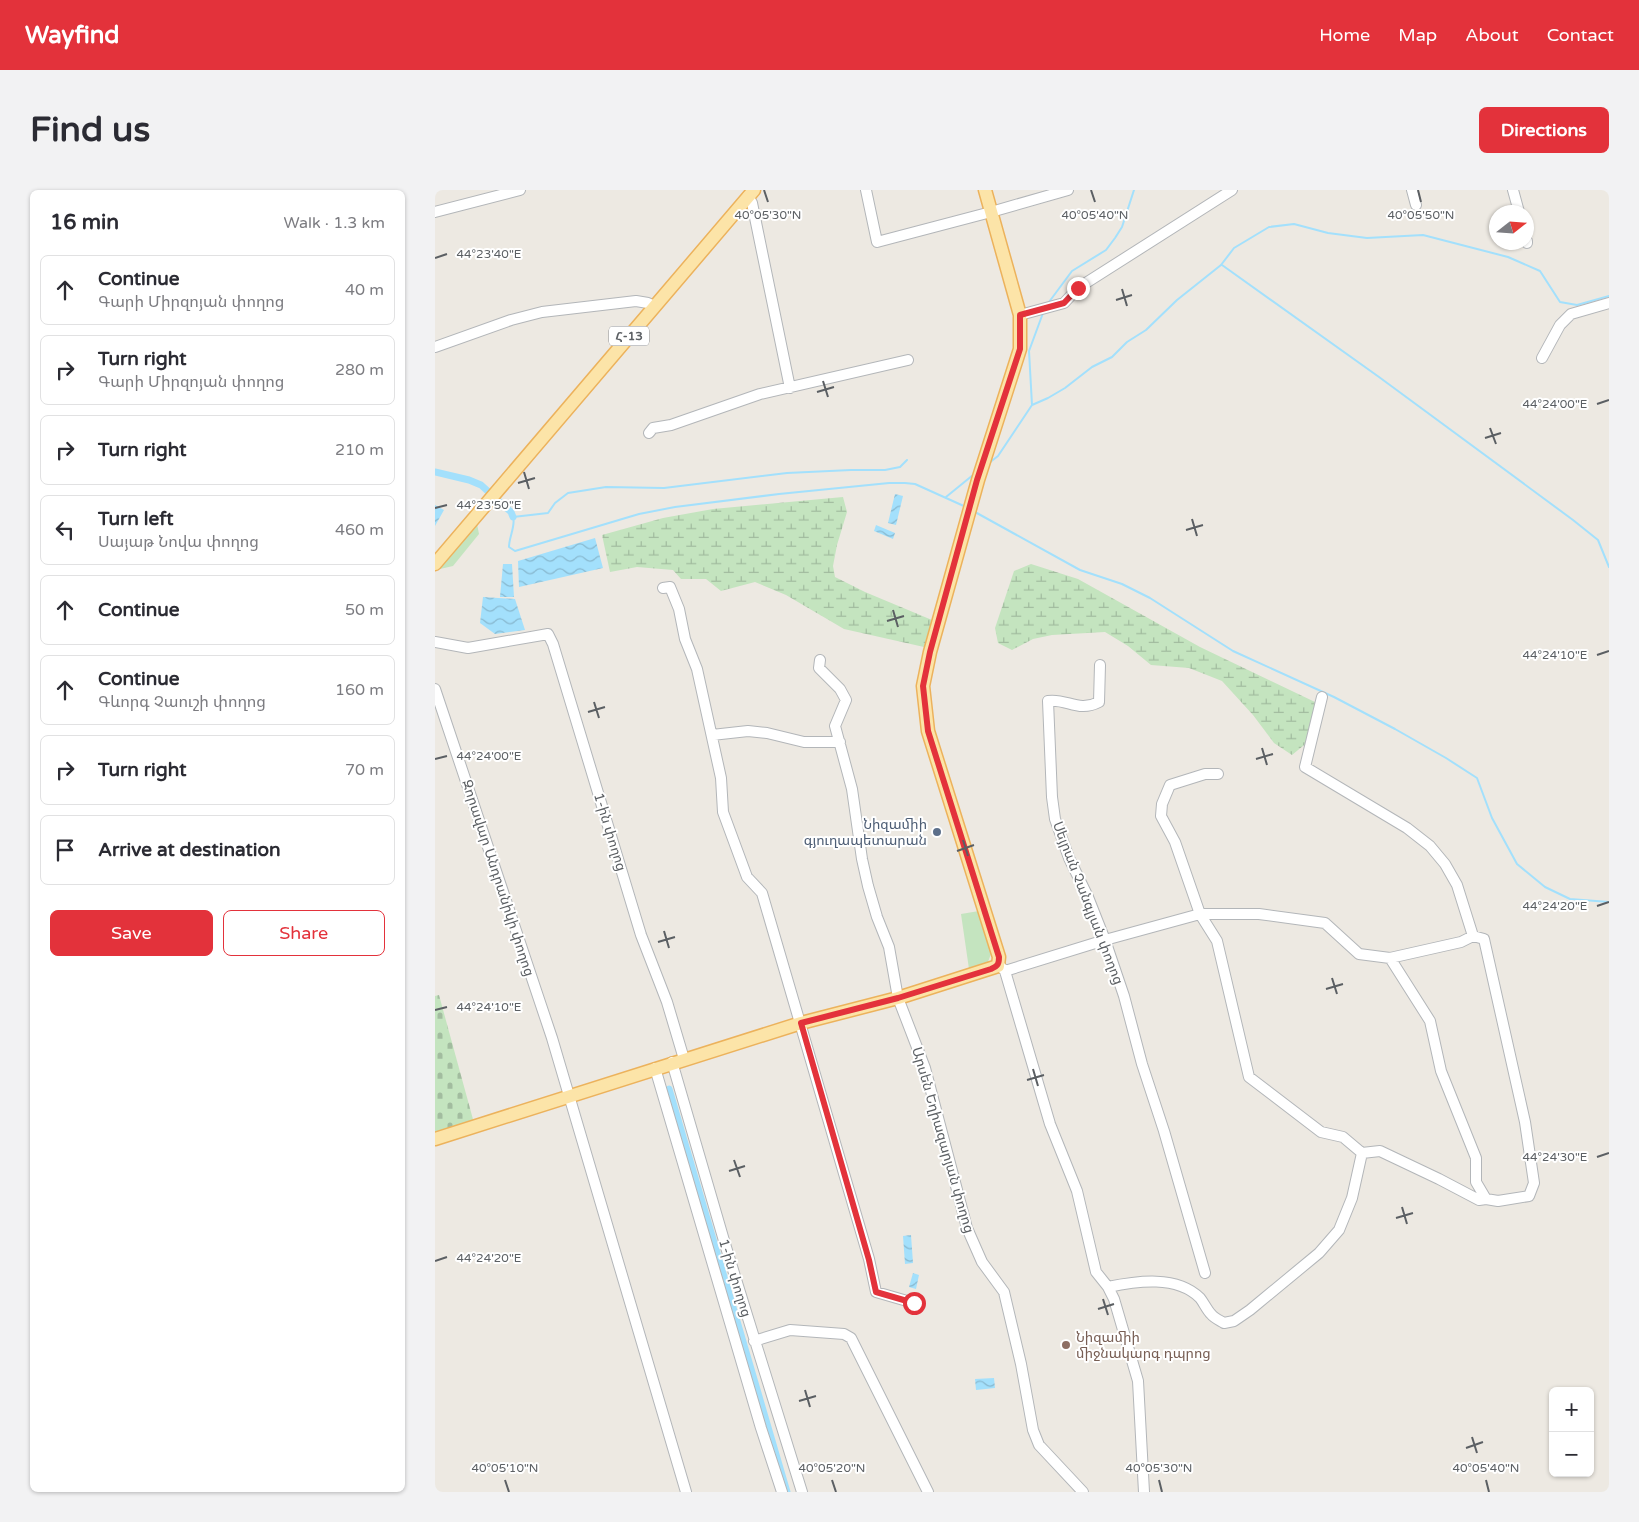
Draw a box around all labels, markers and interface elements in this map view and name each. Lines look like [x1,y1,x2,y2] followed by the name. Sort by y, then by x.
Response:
[25,21,120,50] text: Wayfind
[1319,24,1370,46] text: Home
[1398,24,1437,46] text: Map
[1465,24,1519,46] text: About
[1547,24,1614,46] text: Contact
[1479,107,1609,153] button: Directions
[30,109,150,151] text: Find us
[1489,205,1534,250] north arrow
[735,208,802,222] text: 40°05'30"N
[1062,208,1129,222] text: 40°05'40"N
[1388,208,1455,222] text: 40°05'50"N
[50,210,119,235] text: 16 min
[283,213,385,233] text: Walk · 1.3 km
[456,247,522,261] text: 44°23'40"E
[98,268,180,290] text: Continue
[51,276,79,304] icon: ahead
[1067,277,1090,300] route end
[345,280,384,300] text: 40 m
[98,292,284,312] text: Գարի Միրզոյան փողոց
[609,326,649,346] road number: Հ-13
[98,348,186,370] text: Turn right
[51,356,79,384] icon: right
[335,360,384,380] text: 280 m
[98,372,284,392] text: Գարի Միրզոյան փողոց
[1522,397,1588,411] text: 44°24'00"E
[51,436,79,464] icon: right
[98,439,186,461] text: Turn right
[335,440,384,460] text: 210 m
[456,498,522,512] text: 44°23'50"E
[98,508,174,530] text: Turn left
[51,516,79,544] icon: left
[335,520,384,540] text: 460 m
[98,532,259,552] text: Սայաթ Նովա փողոց
[51,596,79,624] icon: ahead
[98,599,180,621] text: Continue
[345,600,384,620] text: 50 m
[1522,648,1588,662] text: 44°24'10"E
[98,668,180,690] text: Continue
[51,676,79,704] icon: ahead
[335,680,384,700] text: 160 m
[98,692,266,712] text: Գևորգ Չաուշի փողոց
[456,749,522,763] text: 44°24'00"E
[51,756,79,784] icon: right
[98,759,186,781] text: Turn right
[345,760,384,780] text: 70 m
[458,778,538,978] street label: Զորավար Անդրանիկի փողոց
[590,791,630,873] street label: 1-ին փողոց
[804,816,927,849] place label: Նիզամիի գյուղապետարան
[1049,819,1127,987] street label: Սեյրան Չանգլյան փողոց
[931,826,943,838] marker: Նիզամիի գյուղապետարան
[51,836,79,864] icon: arrive
[98,839,281,861] text: Arrive at destination
[1522,899,1588,913] text: 44°24'20"E
[50,910,213,956] button: Save
[223,910,385,956] button: Share
[456,1000,522,1014] text: 44°24'10"E
[908,1045,978,1235] street label: Արսեն Եղիազարյան փողոց
[1522,1150,1588,1164] text: 44°24'30"E
[715,1237,755,1319] street label: 1-ին փողոց
[456,1251,522,1265] text: 44°24'20"E
[903,1292,926,1315] route start
[1076,1329,1211,1362] place label: Նիզամիի միջնակարգ դպրոց
[1060,1339,1072,1351] marker: Նիզամիի միջնակարգ դպրոց
[1549,1387,1594,1477] map controls
[1549,1387,1594,1432] button: +
[1549,1432,1594,1477] button: −
[472,1461,539,1475] text: 40°05'10"N
[799,1461,866,1475] text: 40°05'20"N
[1126,1461,1193,1475] text: 40°05'30"N
[1453,1461,1520,1475] text: 40°05'40"N

